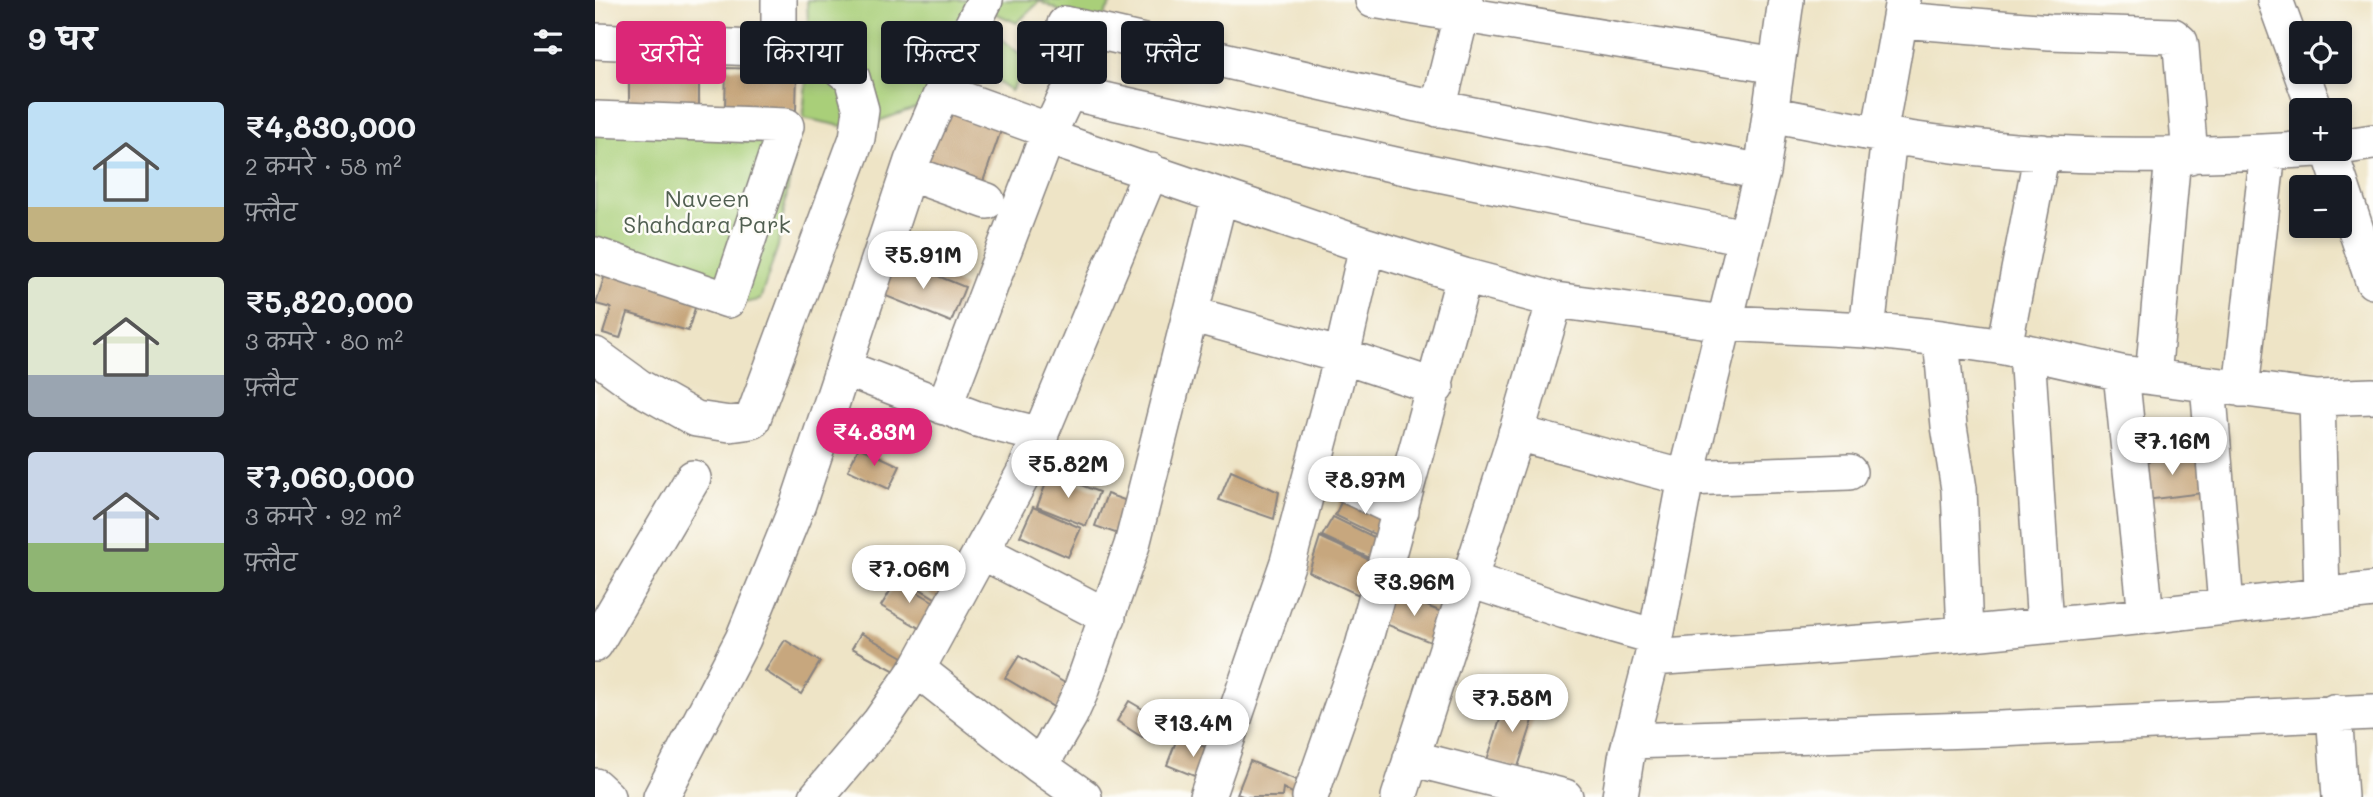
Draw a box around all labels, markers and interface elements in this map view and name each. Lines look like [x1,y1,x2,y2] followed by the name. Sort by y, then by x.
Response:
[28,18,97,58] text: 9 घर
[616,21,726,84] chip: खरीदें
[740,21,867,84] chip: किराया
[881,21,1003,84] chip: फ़िल्टर
[1017,21,1107,84] chip: नया
[1121,21,1224,84] chip: फ़्लैट
[2289,21,2352,238] map controls
[2289,21,2352,84] button: locate
[529,23,567,61] icon: filters
[2289,98,2352,161] button: +
[245,106,416,146] text: ₹4,830,000
[84,130,168,214] icon: home
[245,151,402,181] text: 2 कमरे · 58 m²
[2289,175,2352,238] button: −
[623,183,791,239] park label: Naveen Shahdara Park
[245,197,297,227] text: फ़्लैट
[866,232,980,291] pin: ₹5.91M
[884,239,962,269] text: ₹5.91M
[245,281,413,321] text: ₹5,820,000
[84,305,168,389] icon: home
[245,326,403,356] text: 3 कमरे · 80 m²
[245,372,297,402] text: फ़्लैट
[817,408,931,468] pin: ₹4.83M
[832,416,916,446] text: ₹4.83M
[2115,418,2229,477] pin: ₹7.16M
[2133,425,2211,455] text: ₹7.16M
[1011,440,1125,500] pin: ₹5.82M
[1027,448,1109,478] text: ₹5.82M
[245,456,415,496] text: ₹7,060,000
[1308,456,1422,516] pin: ₹8.97M
[1324,464,1406,494] text: ₹8.97M
[84,480,168,564] icon: home
[245,501,402,531] text: 3 कमरे · 92 m²
[852,546,966,605] pin: ₹7.06M
[245,547,297,577] text: फ़्लैट
[868,553,950,583] text: ₹7.06M
[1357,558,1471,618] pin: ₹3.96M
[1373,566,1455,596] text: ₹3.96M
[1455,674,1569,734] pin: ₹7.58M
[1471,682,1553,712] text: ₹7.58M
[1136,700,1250,759] pin: ₹13.4M
[1153,707,1233,737] text: ₹13.4M

